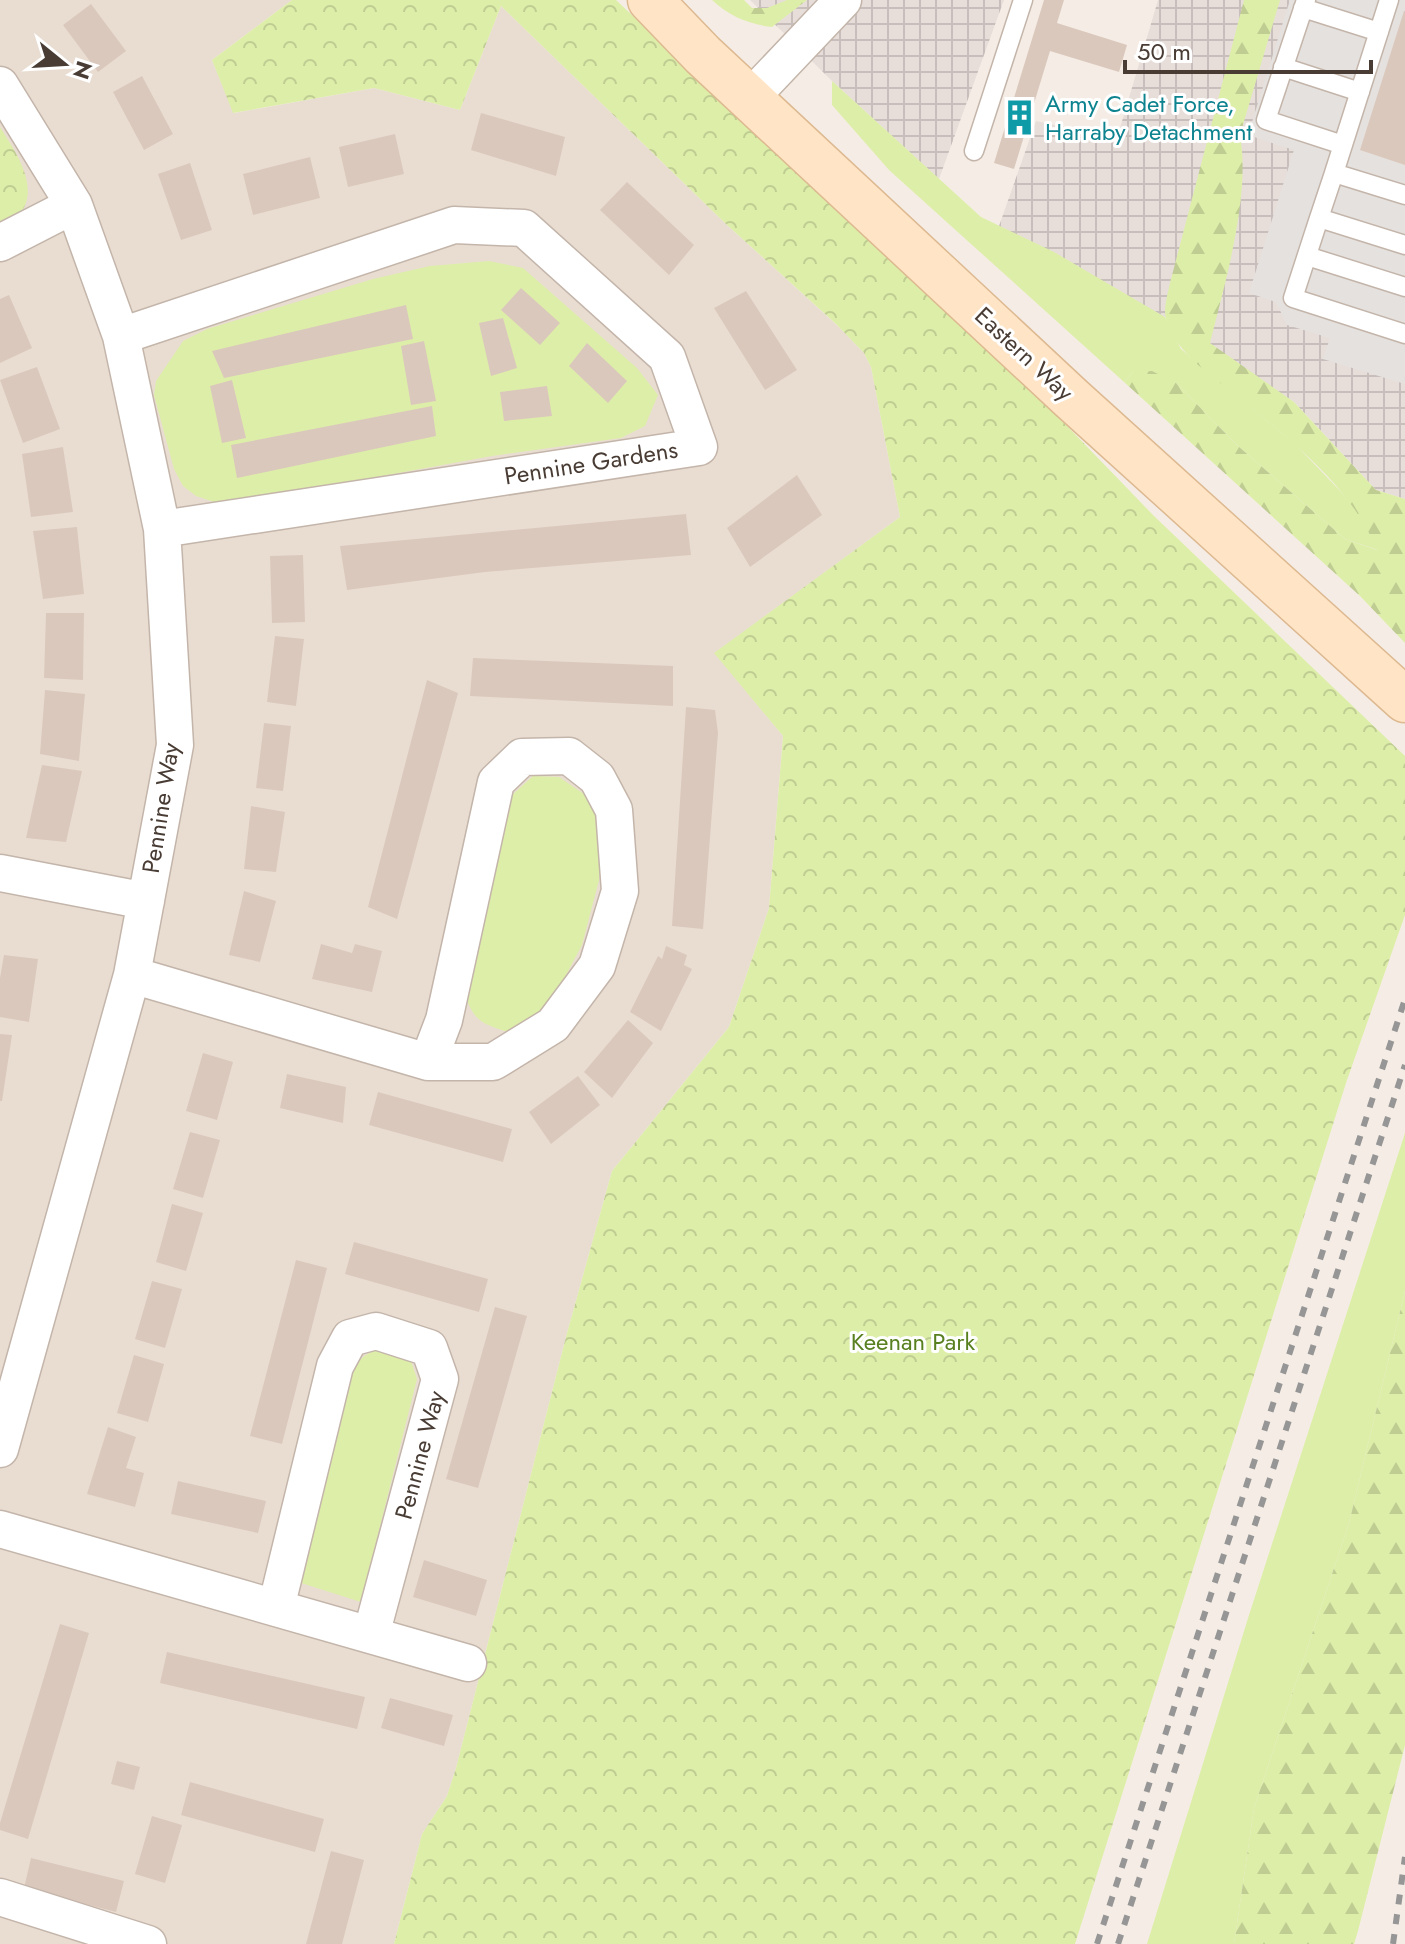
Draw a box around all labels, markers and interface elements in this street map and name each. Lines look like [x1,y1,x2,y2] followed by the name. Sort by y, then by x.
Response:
[24,24,104,104] north arrow
[1125,24,1371,74] scale bar
[1137,34,1191,69] text: 50 m
[65,57,101,83] text: N
[1045,86,1253,149] place label: Army Cadet Force, Harraby Detachment
[1000,99,1038,137] building icon: Army Cadet Force, Harraby Detachment
[967,299,1082,409] street label: Eastern Way
[502,432,680,493] street label: Pennine Gardens
[133,740,188,876] street label: Pennine Way
[851,1324,976,1359] park label: Keenan Park
[386,1386,454,1523] street label: Pennine Way

